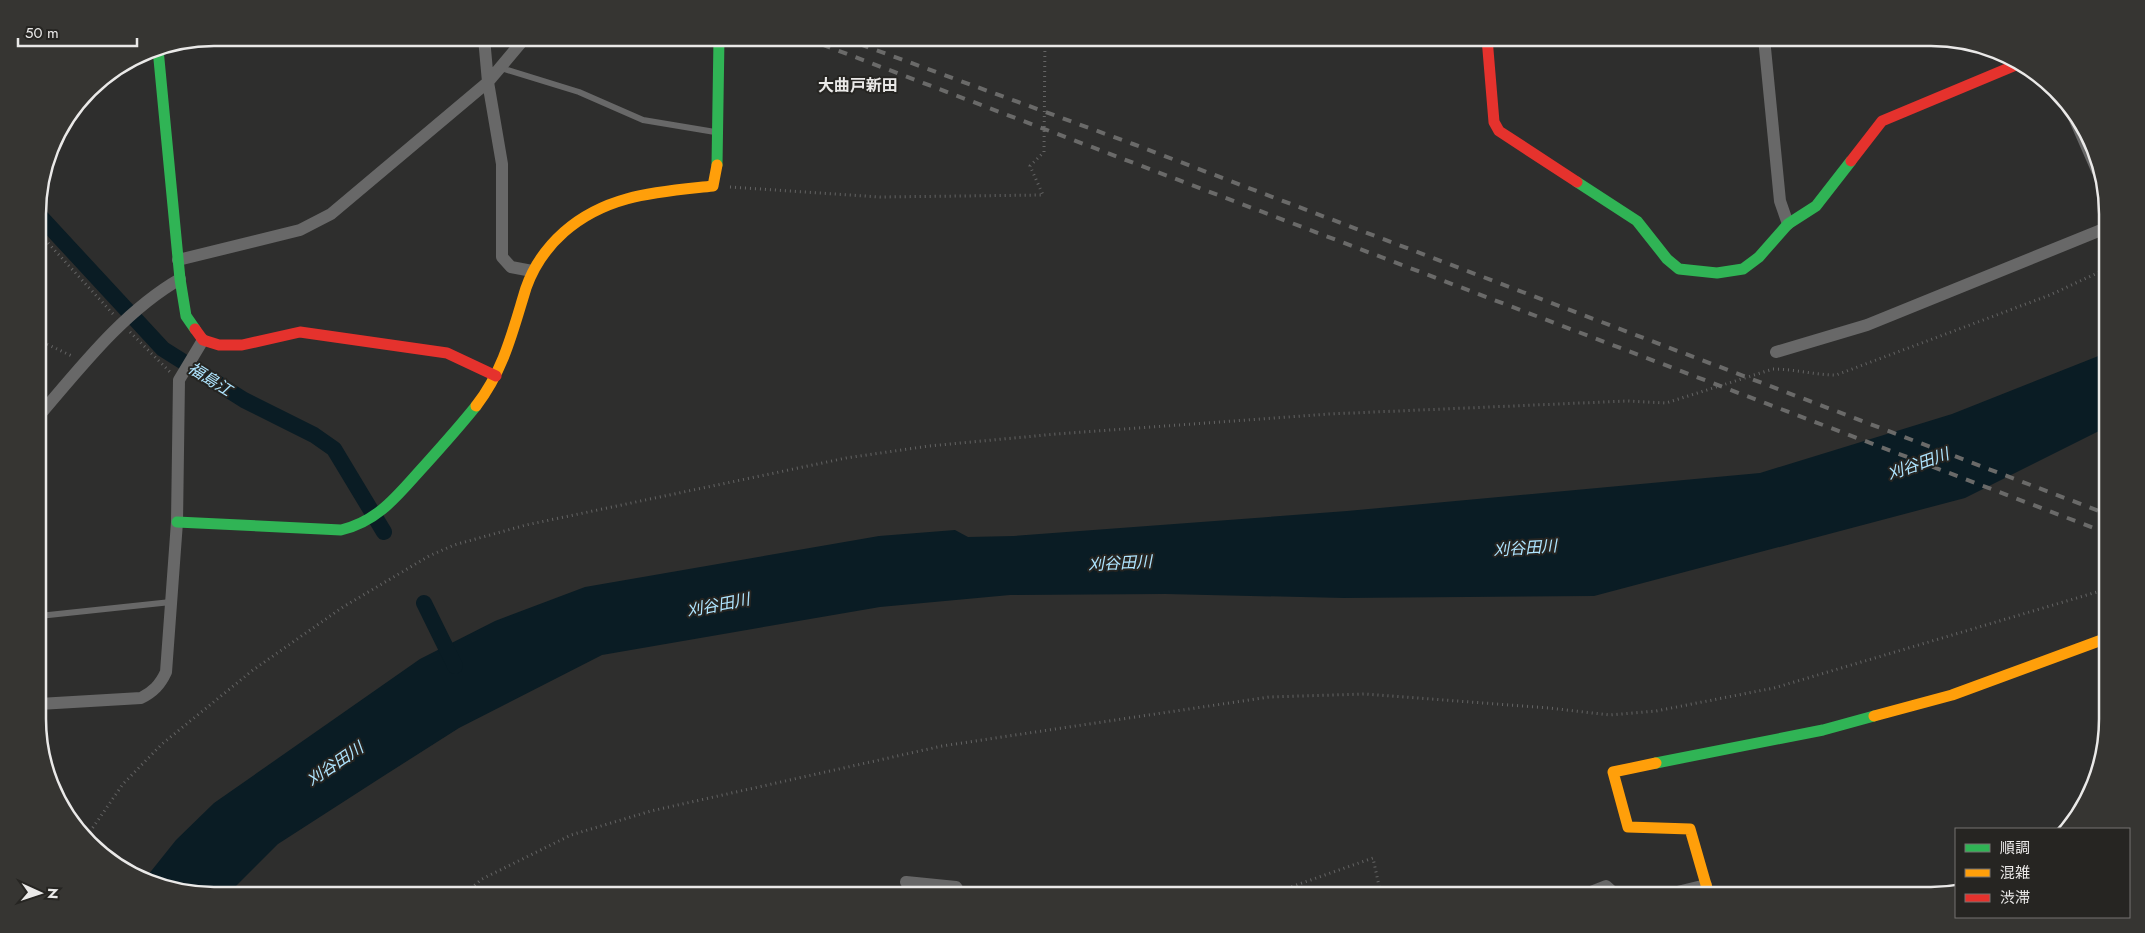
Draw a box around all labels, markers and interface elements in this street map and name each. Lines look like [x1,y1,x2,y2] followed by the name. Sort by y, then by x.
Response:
[18,15,136,47] scale bar
[25,22,59,44] text: 50 m
[818,74,898,97] district label: 大曲戸新田
[184,357,238,403] water label: 福島江
[1884,442,1954,486] water label: 刈谷田川
[1492,534,1560,562] water label: 刈谷田川
[1087,550,1155,576] water label: 刈谷田川
[684,587,754,622] water label: 刈谷田川
[302,735,370,791] water label: 刈谷田川
[1955,828,2130,918] legend
[2000,837,2030,859] text: 順調
[2000,862,2030,884] text: 混雑
[15,868,65,918] north arrow
[2000,887,2030,909] text: 渋滞
[43,888,63,900] text: N

